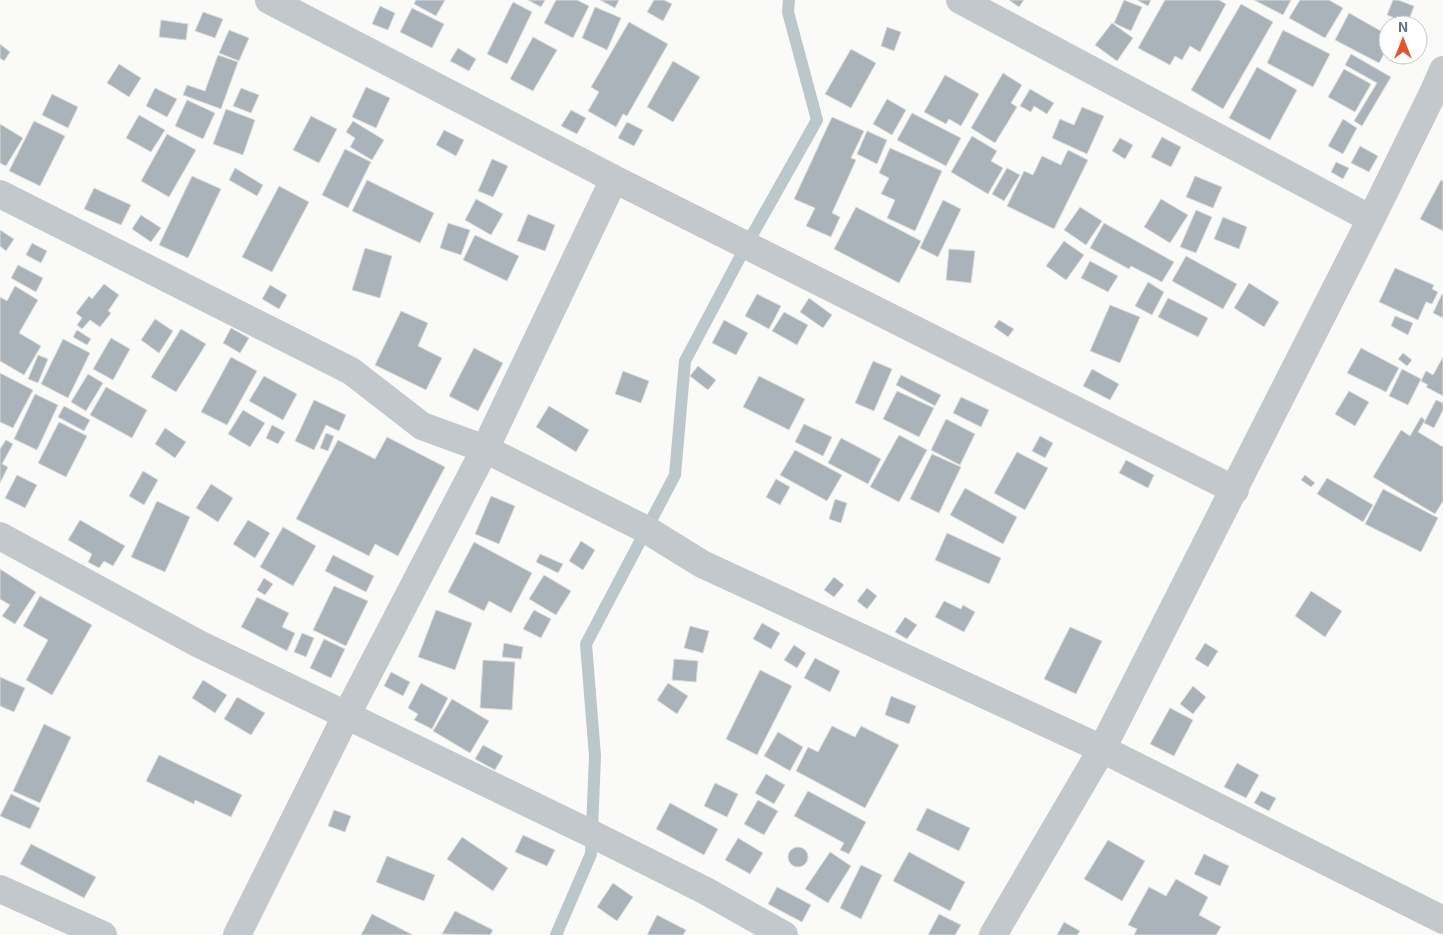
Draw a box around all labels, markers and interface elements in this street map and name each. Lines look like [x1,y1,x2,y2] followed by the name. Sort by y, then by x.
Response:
[1378,15,1428,65] north arrow
[1398,18,1408,35] text: N

